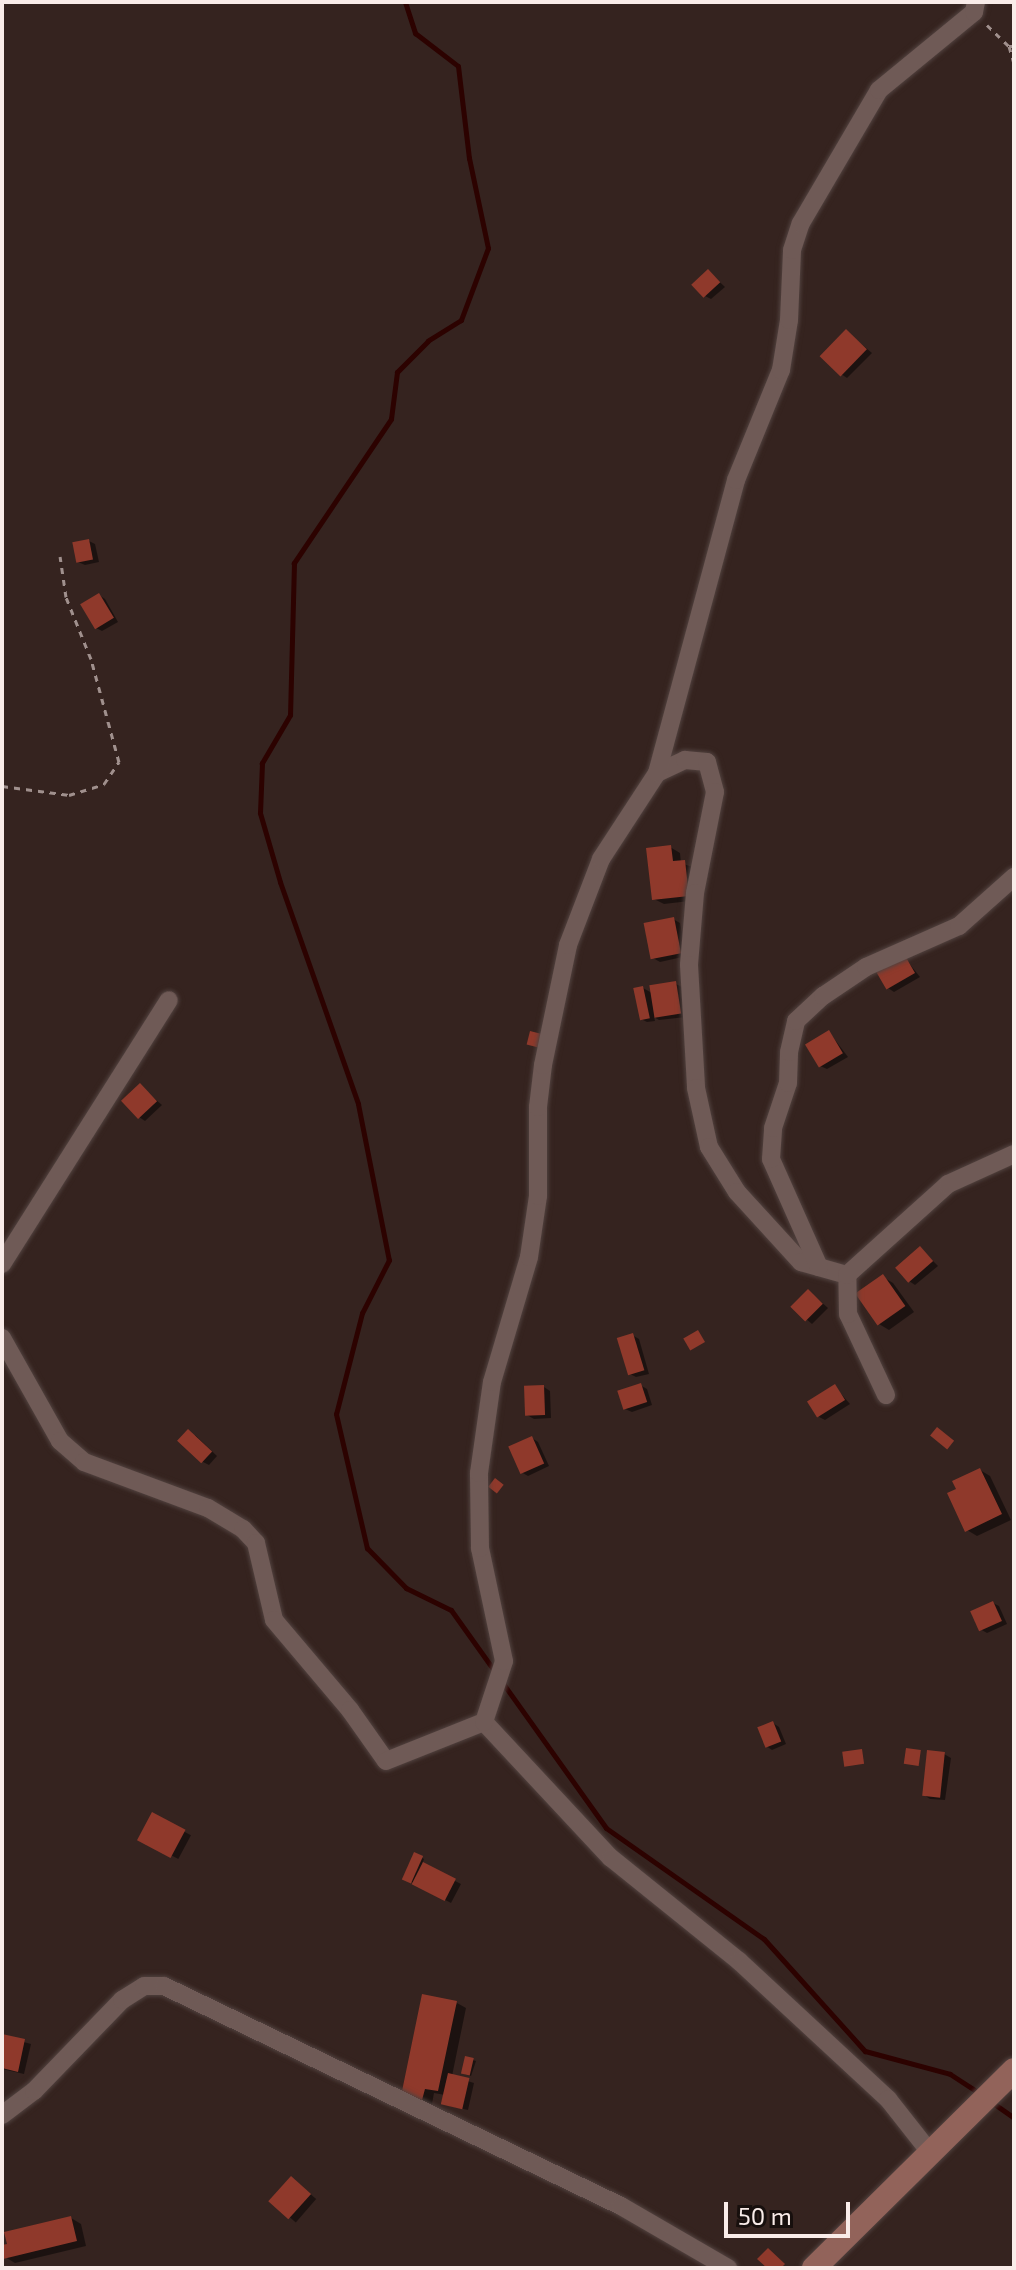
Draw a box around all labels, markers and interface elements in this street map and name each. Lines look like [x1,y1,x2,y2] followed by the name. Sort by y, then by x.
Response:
[728,2186,854,2236] scale bar
[738,2201,792,2230] text: 50 m

